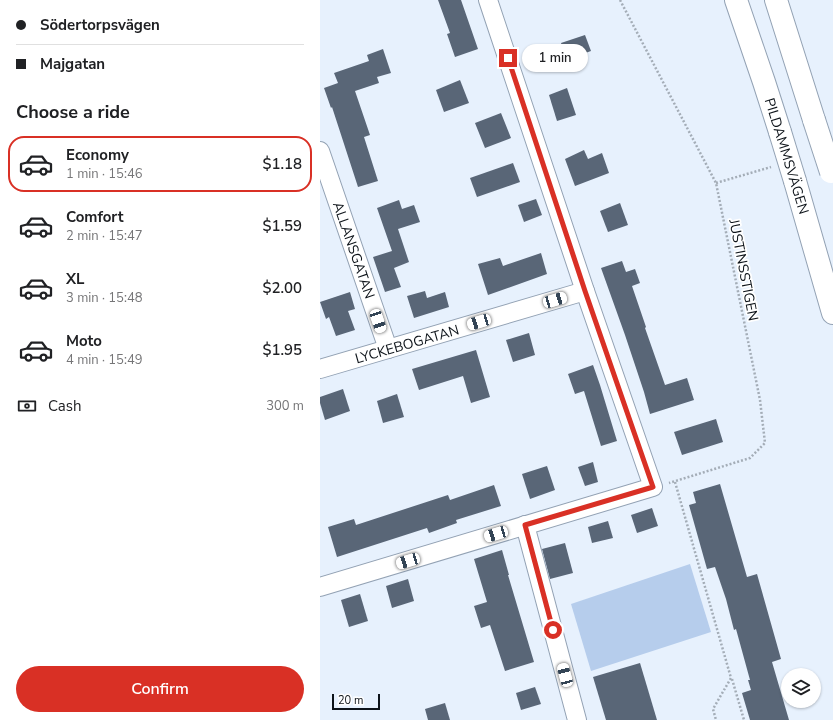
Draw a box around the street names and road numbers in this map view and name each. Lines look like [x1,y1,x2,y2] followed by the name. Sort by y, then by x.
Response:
[760,96,813,217] street label: PILDAMMSVÄGEN
[328,199,379,301] street label: ALLANSGATAN
[724,217,763,323] street label: JUSTINSSTIGEN
[353,321,461,368] street label: LYCKEBOGATAN

